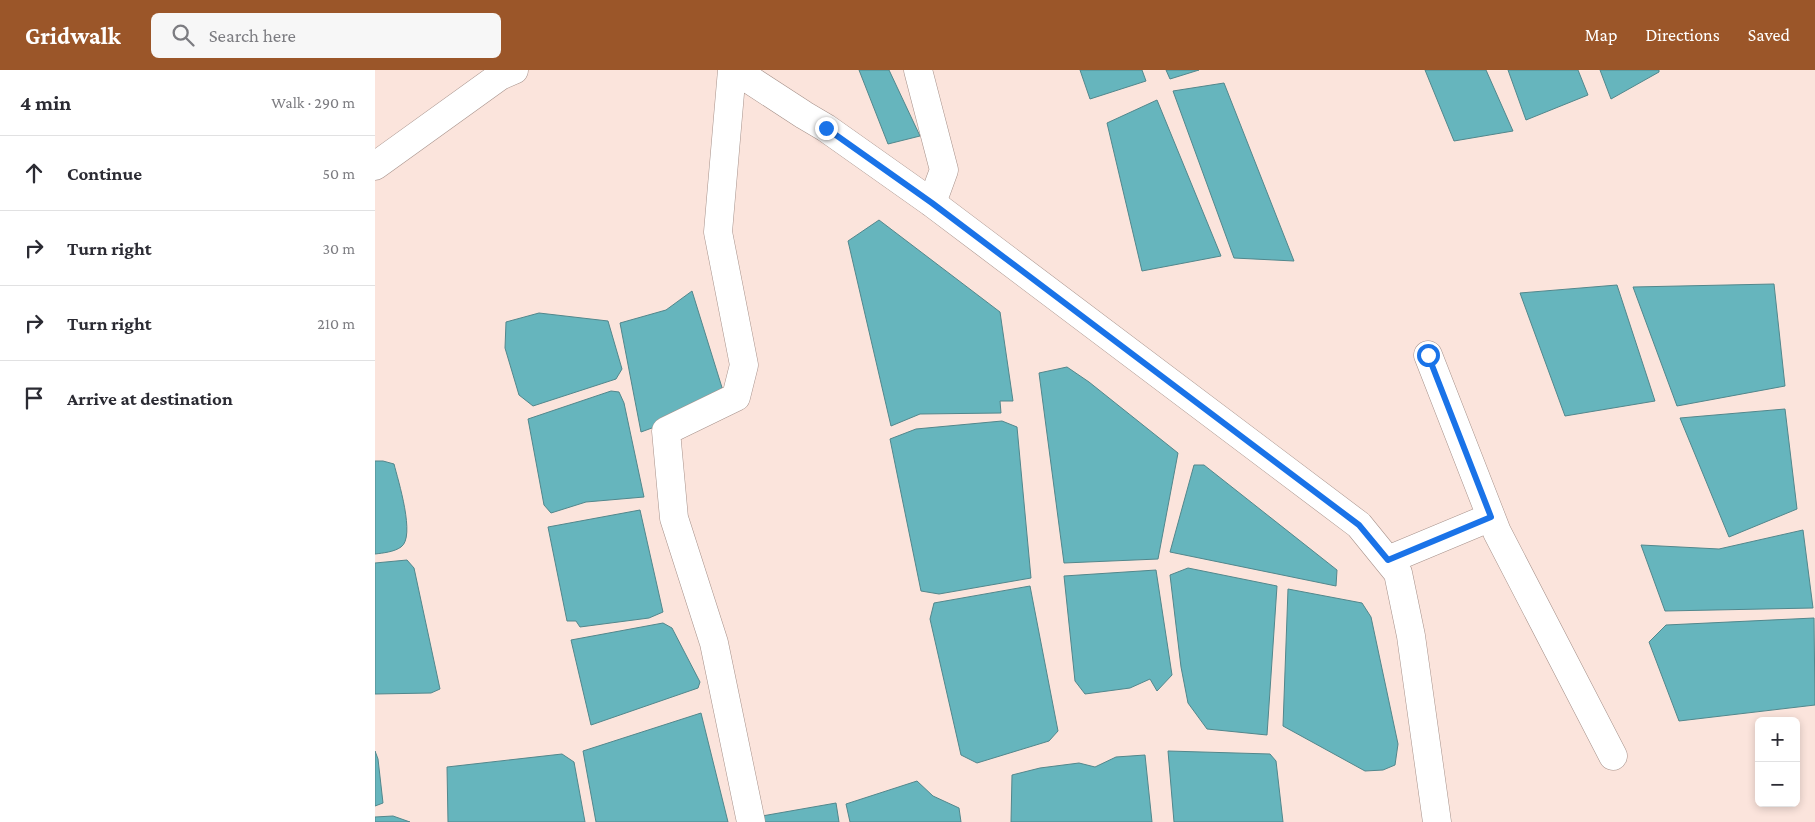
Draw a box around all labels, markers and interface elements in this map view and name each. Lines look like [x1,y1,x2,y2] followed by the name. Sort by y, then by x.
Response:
[151,13,501,58] search box
[169,21,197,49] icon: search
[25,22,121,49] text: Gridwalk
[209,25,296,46] text: Search here
[1585,25,1617,45] text: Map
[1645,25,1720,45] text: Directions
[1748,25,1790,45] text: Saved
[20,91,71,115] text: 4 min
[271,94,355,111] text: Walk · 290 m
[815,117,838,140] route end
[20,159,48,187] icon: ahead
[67,163,142,184] text: Continue
[323,165,355,182] text: 50 m
[20,234,48,262] icon: right
[67,238,152,259] text: Turn right
[323,240,355,257] text: 30 m
[20,309,48,337] icon: right
[67,313,152,334] text: Turn right
[317,315,355,332] text: 210 m
[1417,344,1440,367] route start
[20,384,48,412] icon: arrive
[67,388,233,409] text: Arrive at destination
[1755,717,1800,807] map controls
[1755,717,1800,762] button: +
[1755,762,1800,807] button: −

